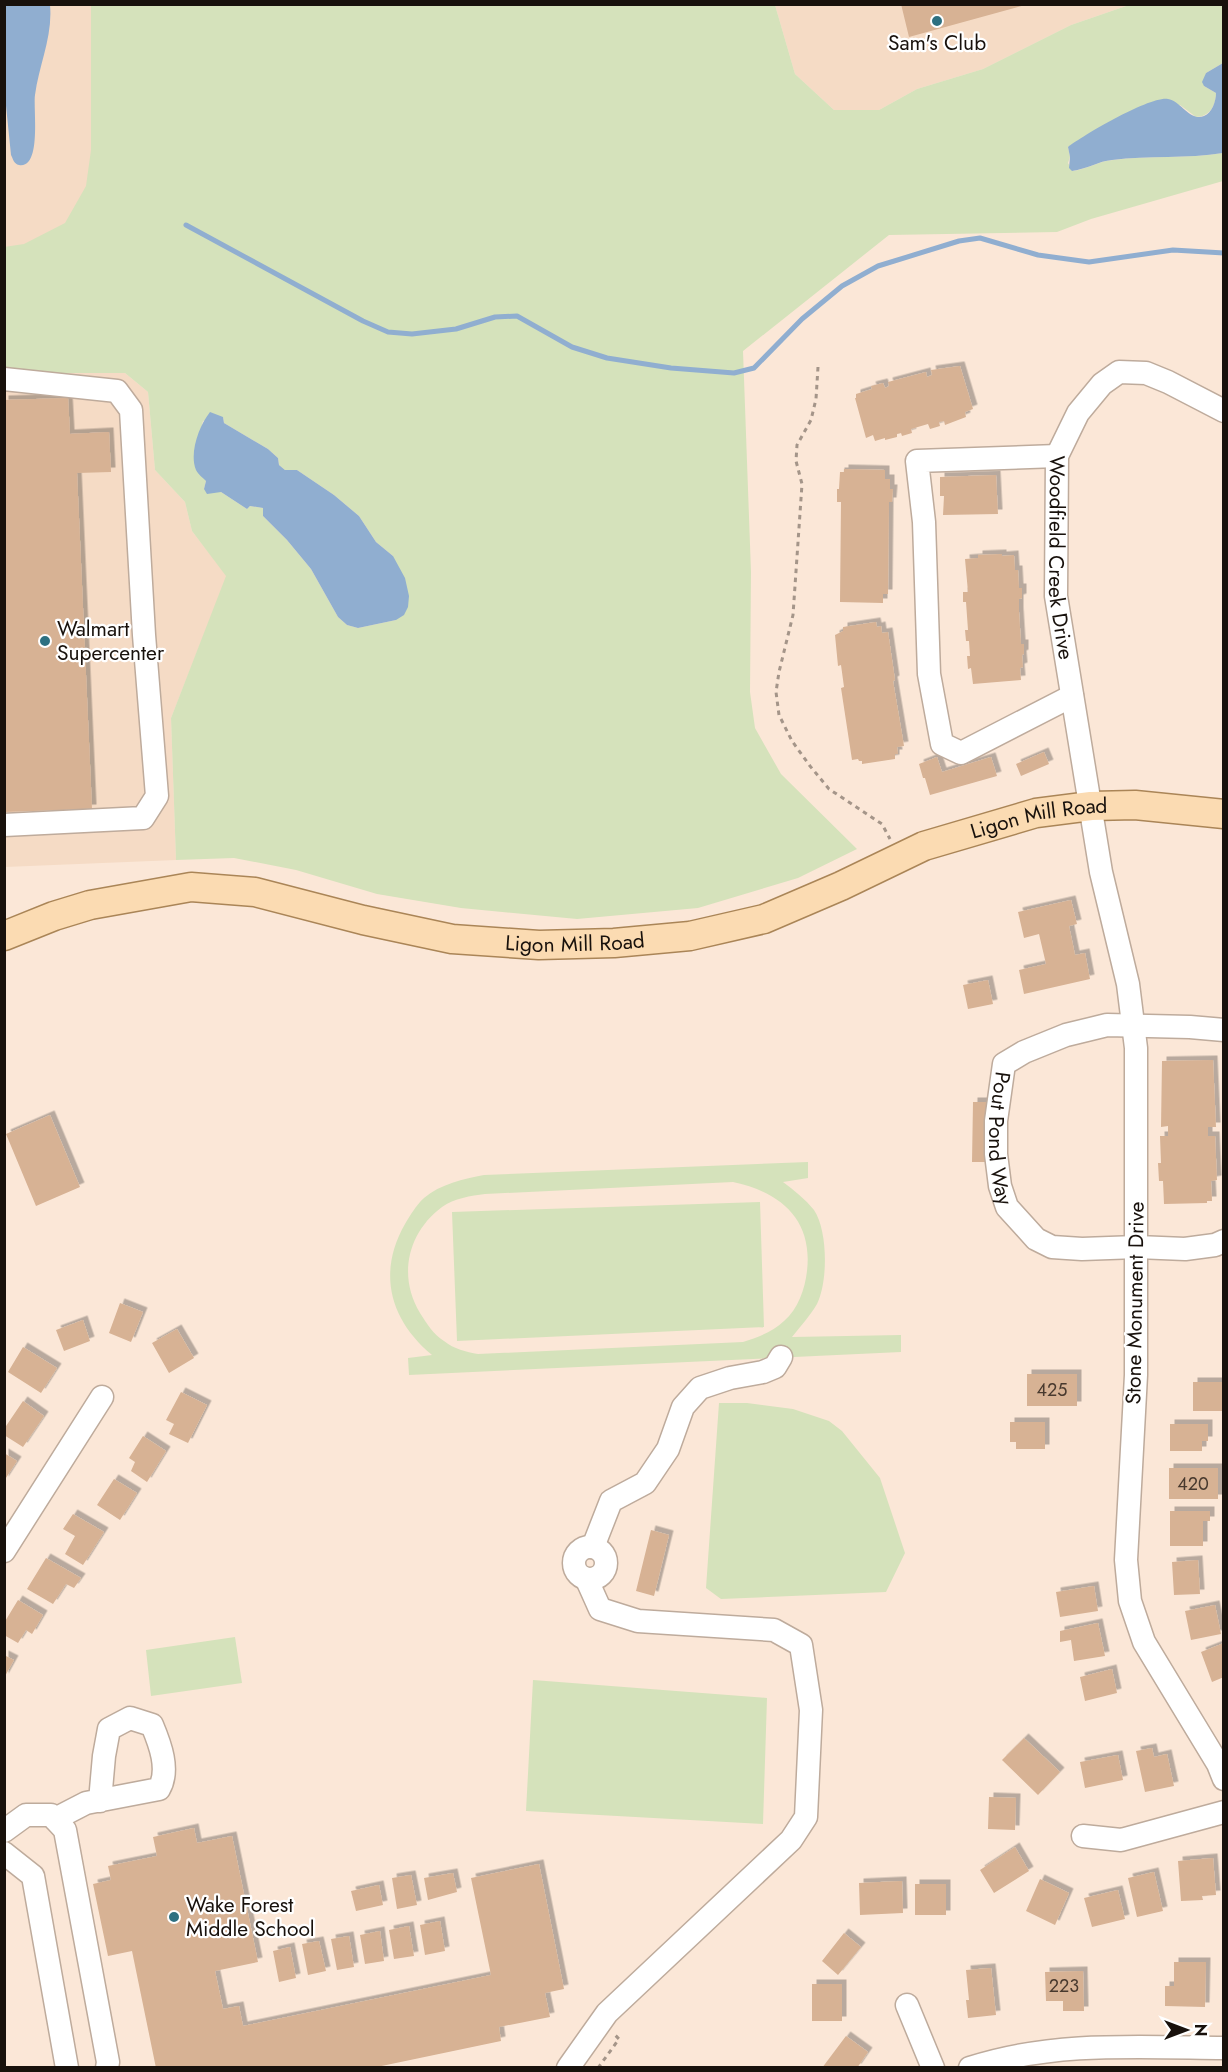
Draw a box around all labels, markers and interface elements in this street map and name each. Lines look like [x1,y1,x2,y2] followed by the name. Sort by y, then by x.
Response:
[930,14,944,28] marker: Sam's Club
[888,28,986,58] place label: Sam's Club
[1041,455,1081,662] street label: Woodfield Creek Drive
[57,614,165,668] place label: Walmart Supercenter
[38,634,52,648] marker: Walmart Supercenter
[967,791,1108,847] street label: Ligon Mill Road
[504,925,646,960] street label: Ligon Mill Road
[981,1070,1021,1210] street label: Pout Pond Way
[1118,1201,1152,1405] street label: Stone Monument Drive
[1037,1377,1067,1403] house number: 425
[1177,1471,1209,1497] house number: 420
[186,1890,315,1944] place label: Wake Forest Middle School
[167,1910,181,1924] marker: Wake Forest Middle School
[1049,1973,1079,1999] house number: 223
[1156,2000,1216,2060] north arrow
[1189,2024,1212,2036] text: N

